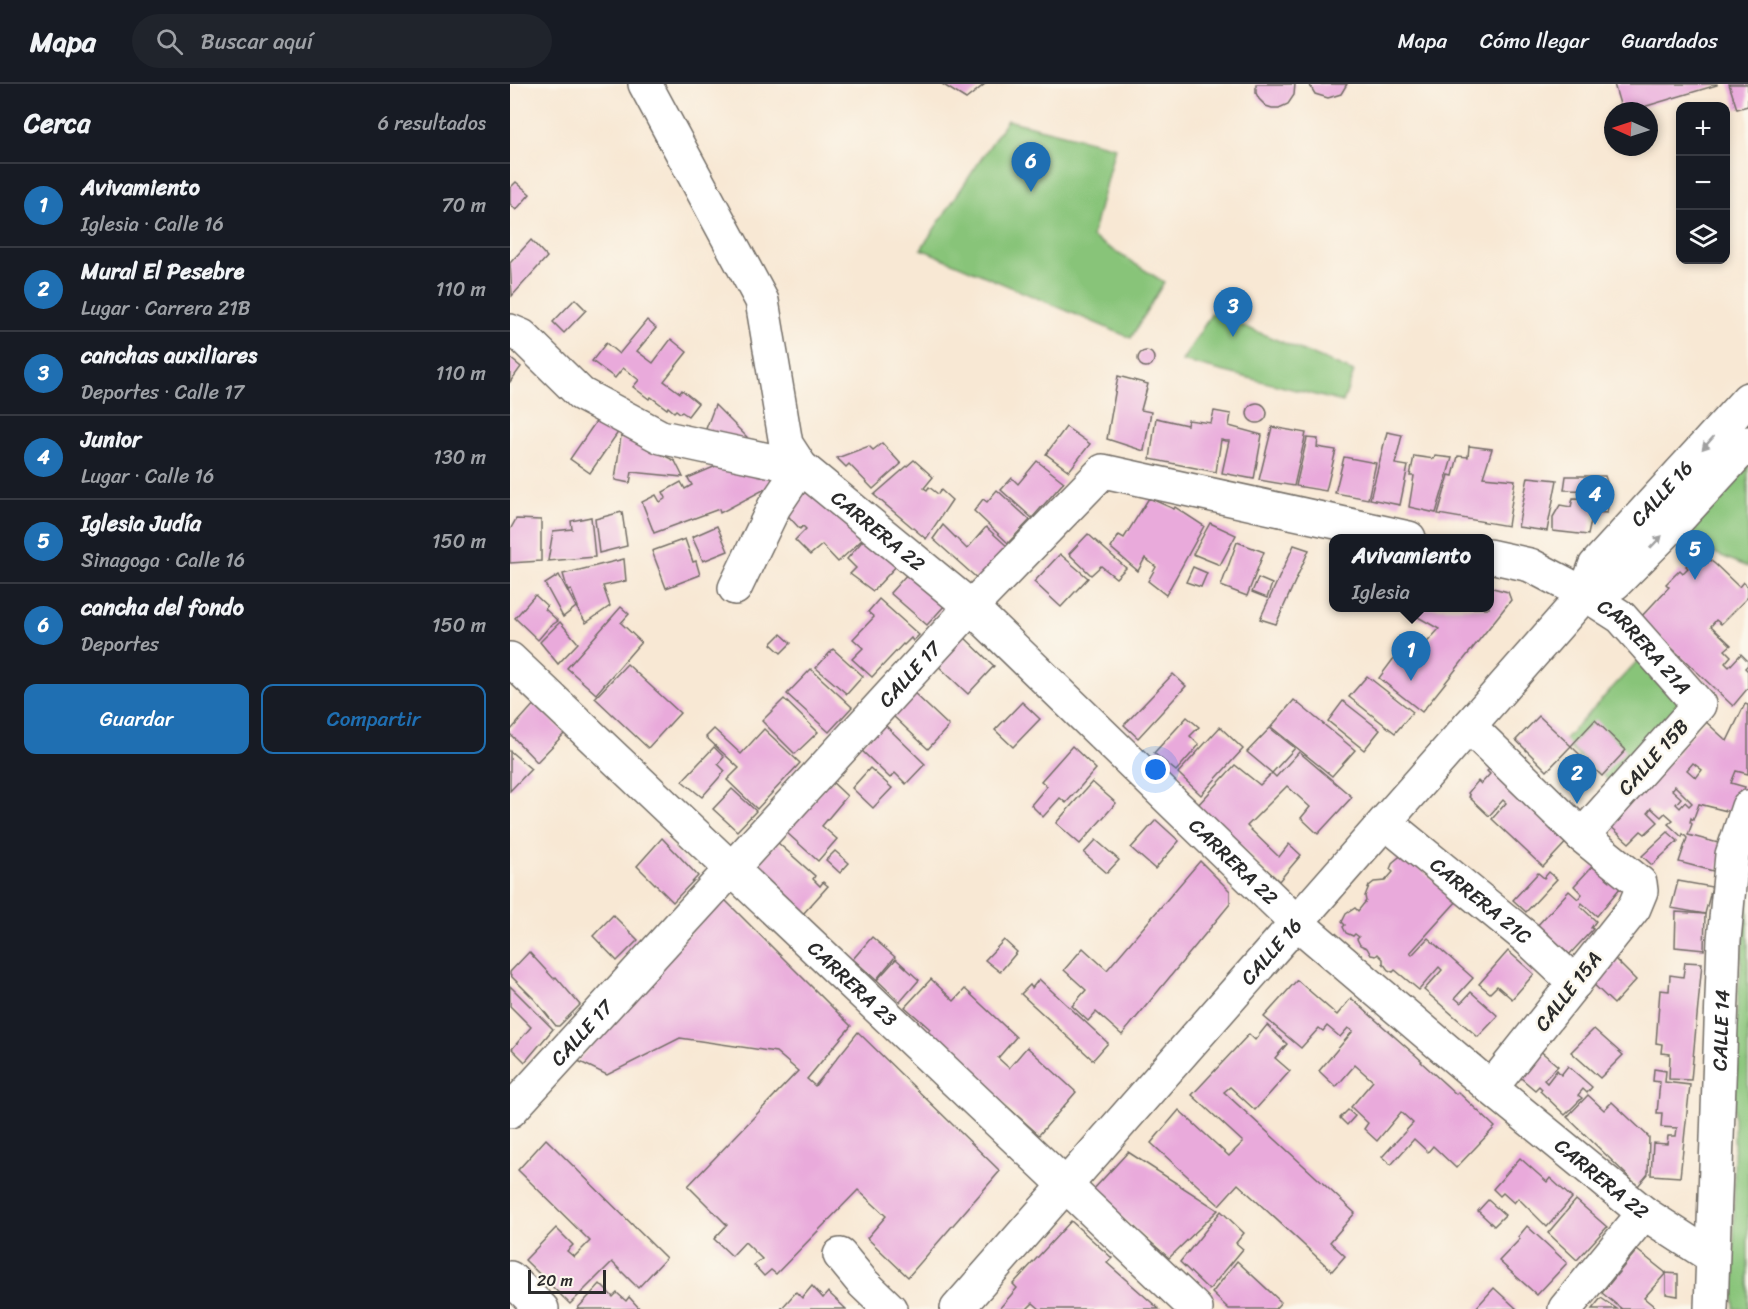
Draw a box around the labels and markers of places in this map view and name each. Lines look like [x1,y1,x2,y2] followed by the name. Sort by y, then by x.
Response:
[1012,142,1050,192] pin: 6
[1214,288,1252,337] pin: 3
[1576,476,1614,525] pin: 4
[1676,530,1714,580] pin: 5
[1392,632,1430,681] pin: 1
[1558,754,1596,804] pin: 2

